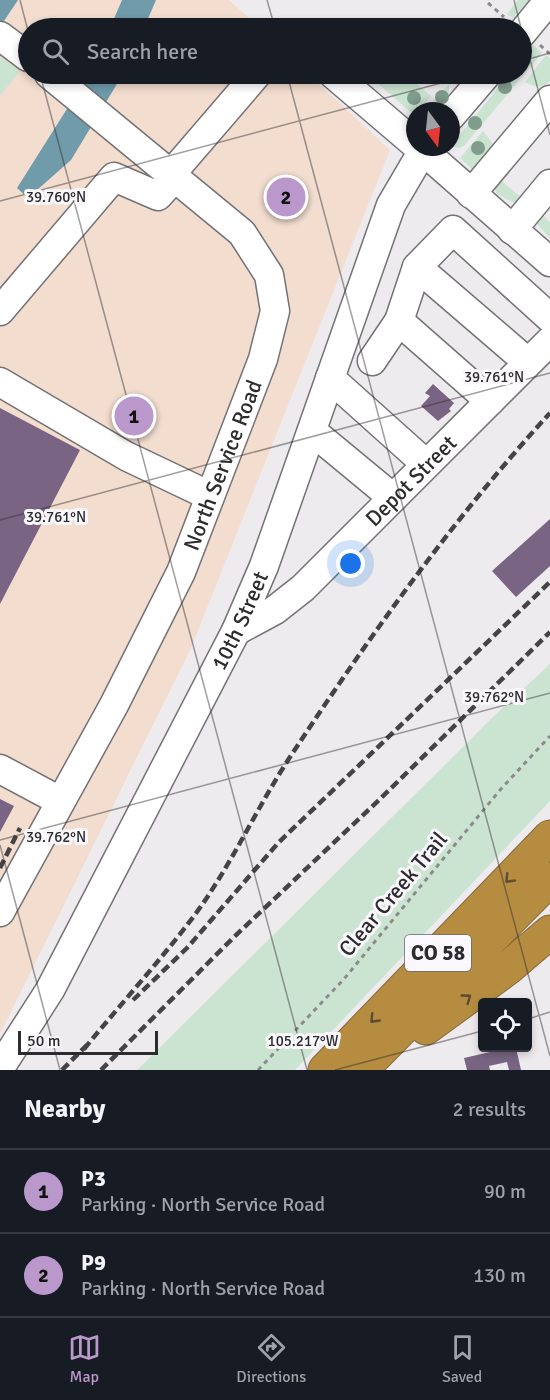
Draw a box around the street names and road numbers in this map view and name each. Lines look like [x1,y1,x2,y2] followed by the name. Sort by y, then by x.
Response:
[177,376,267,554] street label: North Service Road
[359,429,462,532] street label: Depot Street
[205,567,274,674] street label: 10th Street
[333,826,453,962] street label: Clear Creek Trail
[405,935,471,971] road number: CO 58

